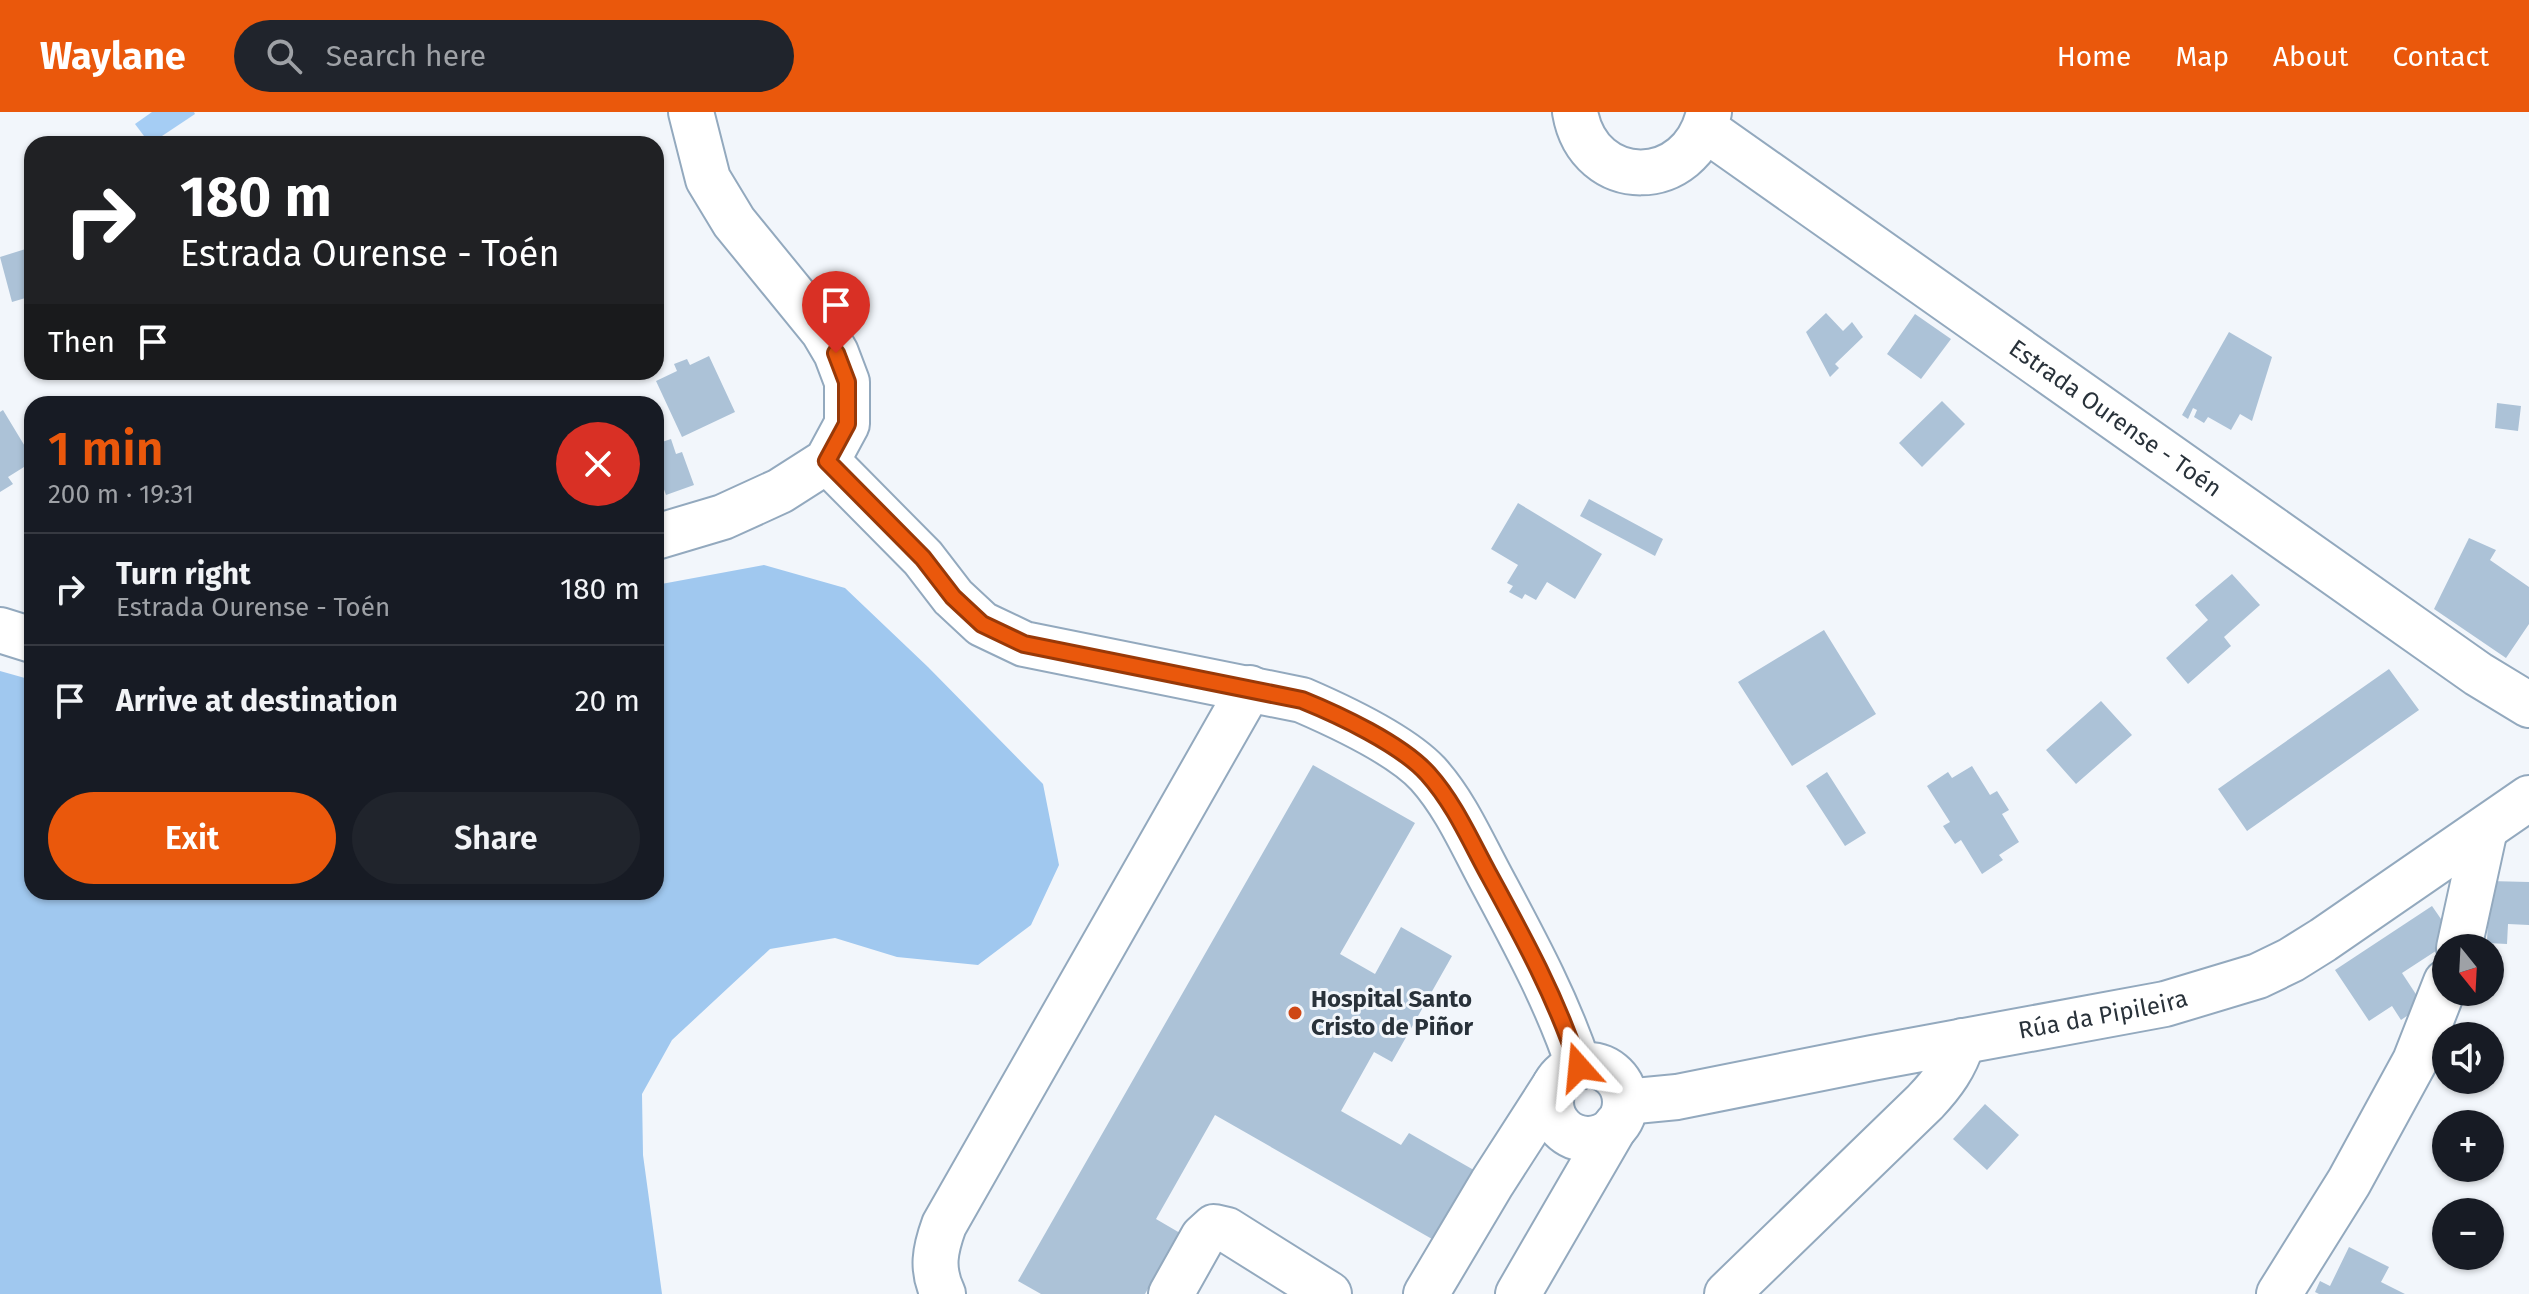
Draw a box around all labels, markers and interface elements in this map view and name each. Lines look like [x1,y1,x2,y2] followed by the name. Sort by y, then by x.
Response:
[234,20,794,92] search box
[40,33,186,79] text: Waylane
[262,34,306,78] icon: search
[326,38,486,74] text: Search here
[2057,40,2131,73] text: Home
[2175,40,2229,73] text: Map
[2273,40,2348,73] text: About
[2392,40,2489,73] text: Contact
[180,164,332,231] text: 180 m
[48,168,152,272] icon: right
[180,232,560,276] text: Estrada Ourense - Toén
[802,271,870,353] pin
[814,283,858,327] icon: arrive
[131,320,175,364] icon: arrive
[48,324,115,360] text: Then
[2004,334,2227,503] street label: Estrada Ourense - Toén
[48,420,164,478] text: 1 min
[556,422,640,506] button: close
[48,479,194,510] text: 200 m · 19:31
[116,556,251,592] text: Turn right
[48,567,92,611] icon: right
[560,571,640,607] text: 180 m
[116,592,390,623] text: Estrada Ourense - Toén
[48,679,92,723] icon: arrive
[116,683,398,719] text: Arrive at destination
[575,683,640,719] text: 20 m
[48,792,336,884] button: Exit
[352,792,640,884] button: Share
[2432,934,2504,1006] north arrow
[2432,934,2504,1270] map controls
[2016,984,2191,1045] street label: Rúa da Pipileira
[1311,985,1473,1041] place label: Hospital Santo Cristo de Piñor
[1286,1004,1304,1022] marker: Hospital Santo Cristo de Piñor
[2432,1022,2504,1094] button: sound
[1537,1025,1621,1109] position arrow
[2432,1110,2504,1182] button: +
[2432,1198,2504,1270] button: −

